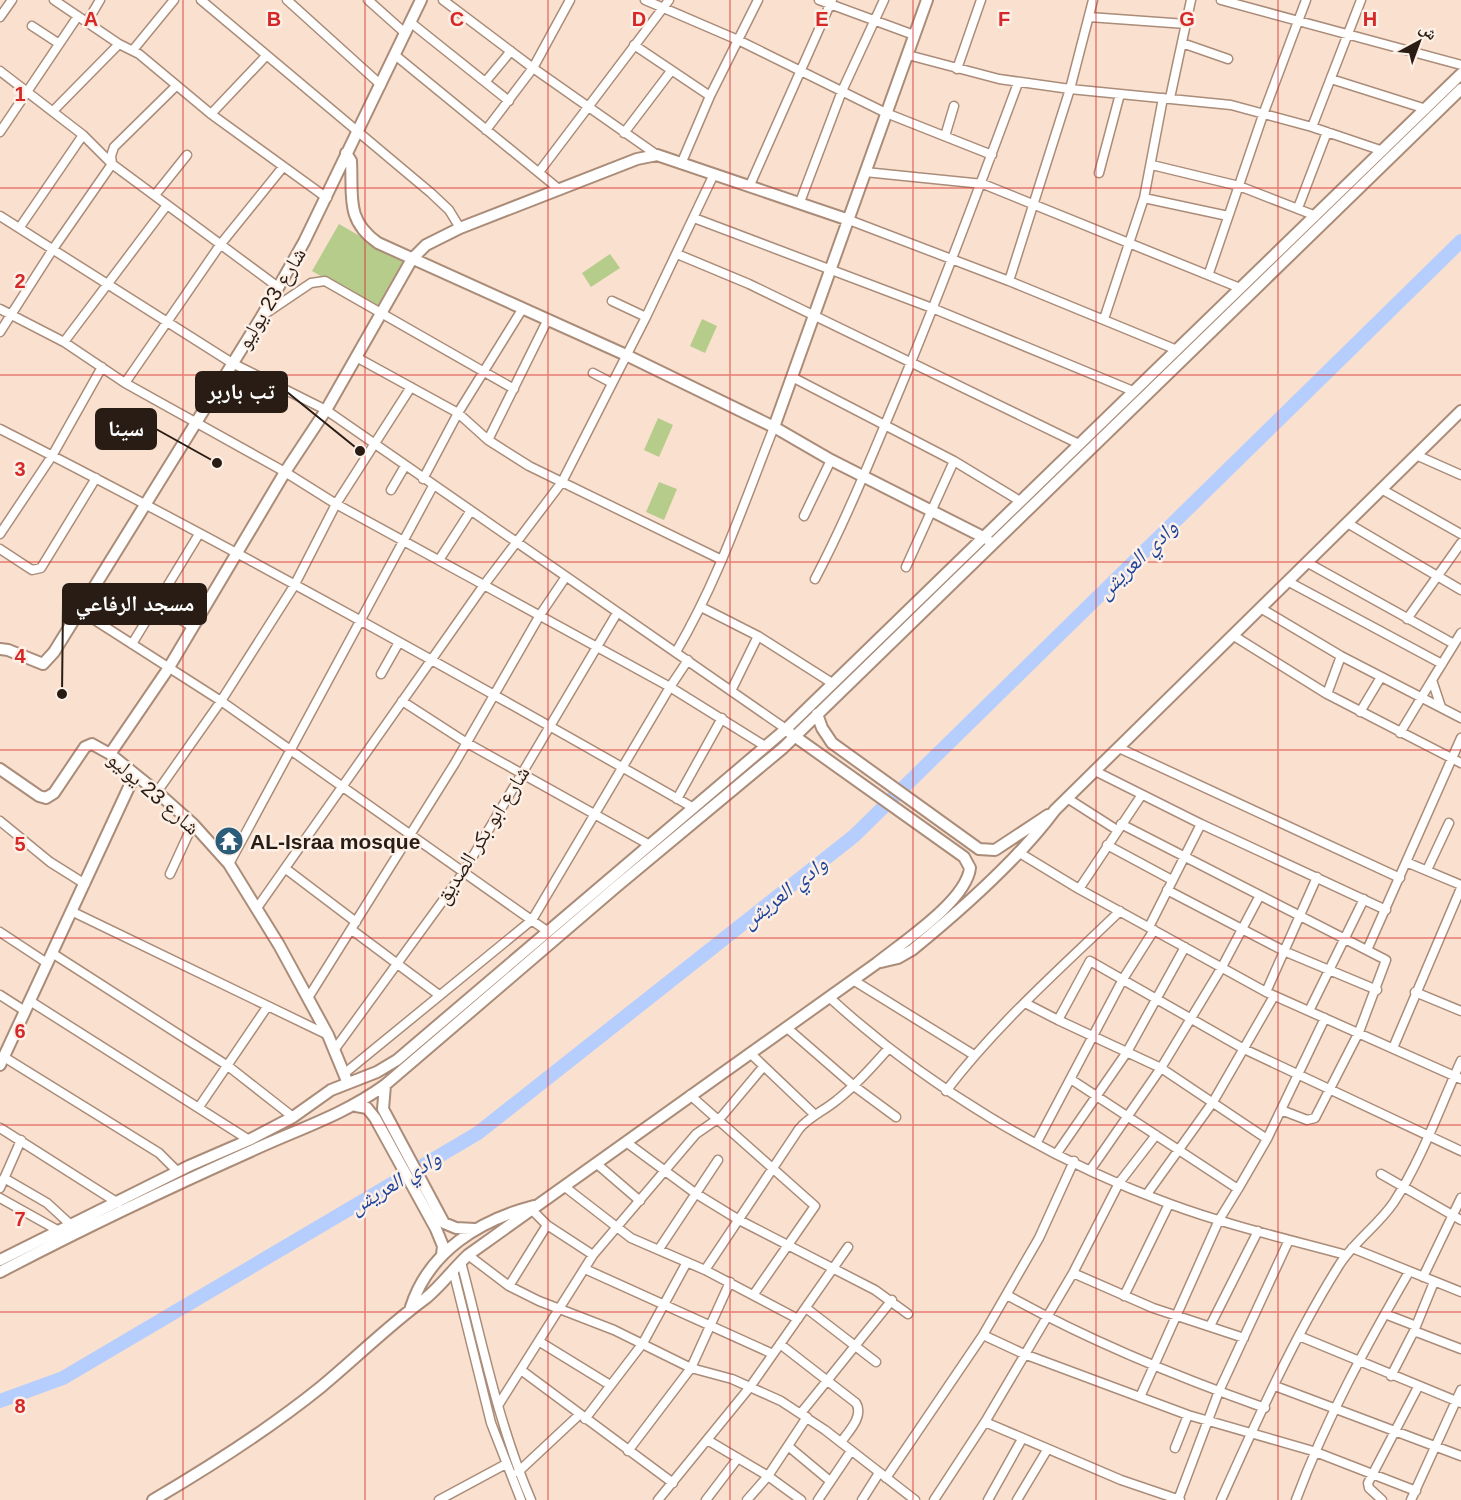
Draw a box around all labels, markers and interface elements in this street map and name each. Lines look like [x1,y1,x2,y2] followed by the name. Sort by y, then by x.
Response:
[84,8,98,30] text: A
[267,8,281,30] text: B
[450,8,464,30] text: C
[632,8,646,30] text: D
[815,8,829,30] text: E
[998,8,1010,30] text: F
[1179,8,1195,30] text: G
[1363,8,1377,30] text: H
[1389,12,1449,72] north arrow
[1416,19,1441,44] text: ش
[14,83,26,105] text: 1
[232,243,312,354] street label: شارع 23 يوليو
[14,270,26,292] text: 2
[196,372,287,412] callout: تب باربر
[206,379,275,405] text: تب باربر
[96,409,156,449] callout: سينا
[108,416,144,441] text: سينا
[14,458,26,480] text: 3
[1092,515,1186,607] water label: وادي العريش
[63,584,206,624] callout: مسجد الرفاعي
[76,591,194,620] text: مسجد الرفاعي
[14,645,26,667] text: 4
[102,747,205,841] street label: شارع 23 يوليو
[430,762,535,909] street label: شارع ابو بكر الصديق
[213,825,245,857] temple icon: AL-Israa mosque
[250,830,420,853] place label: AL-Israa mosque
[14,833,26,855] text: 5
[736,851,835,937] water label: وادي العريش
[14,1020,26,1042] text: 6
[345,1145,448,1223] water label: وادي العريش
[14,1208,26,1230] text: 7
[14,1395,26,1417] text: 8

